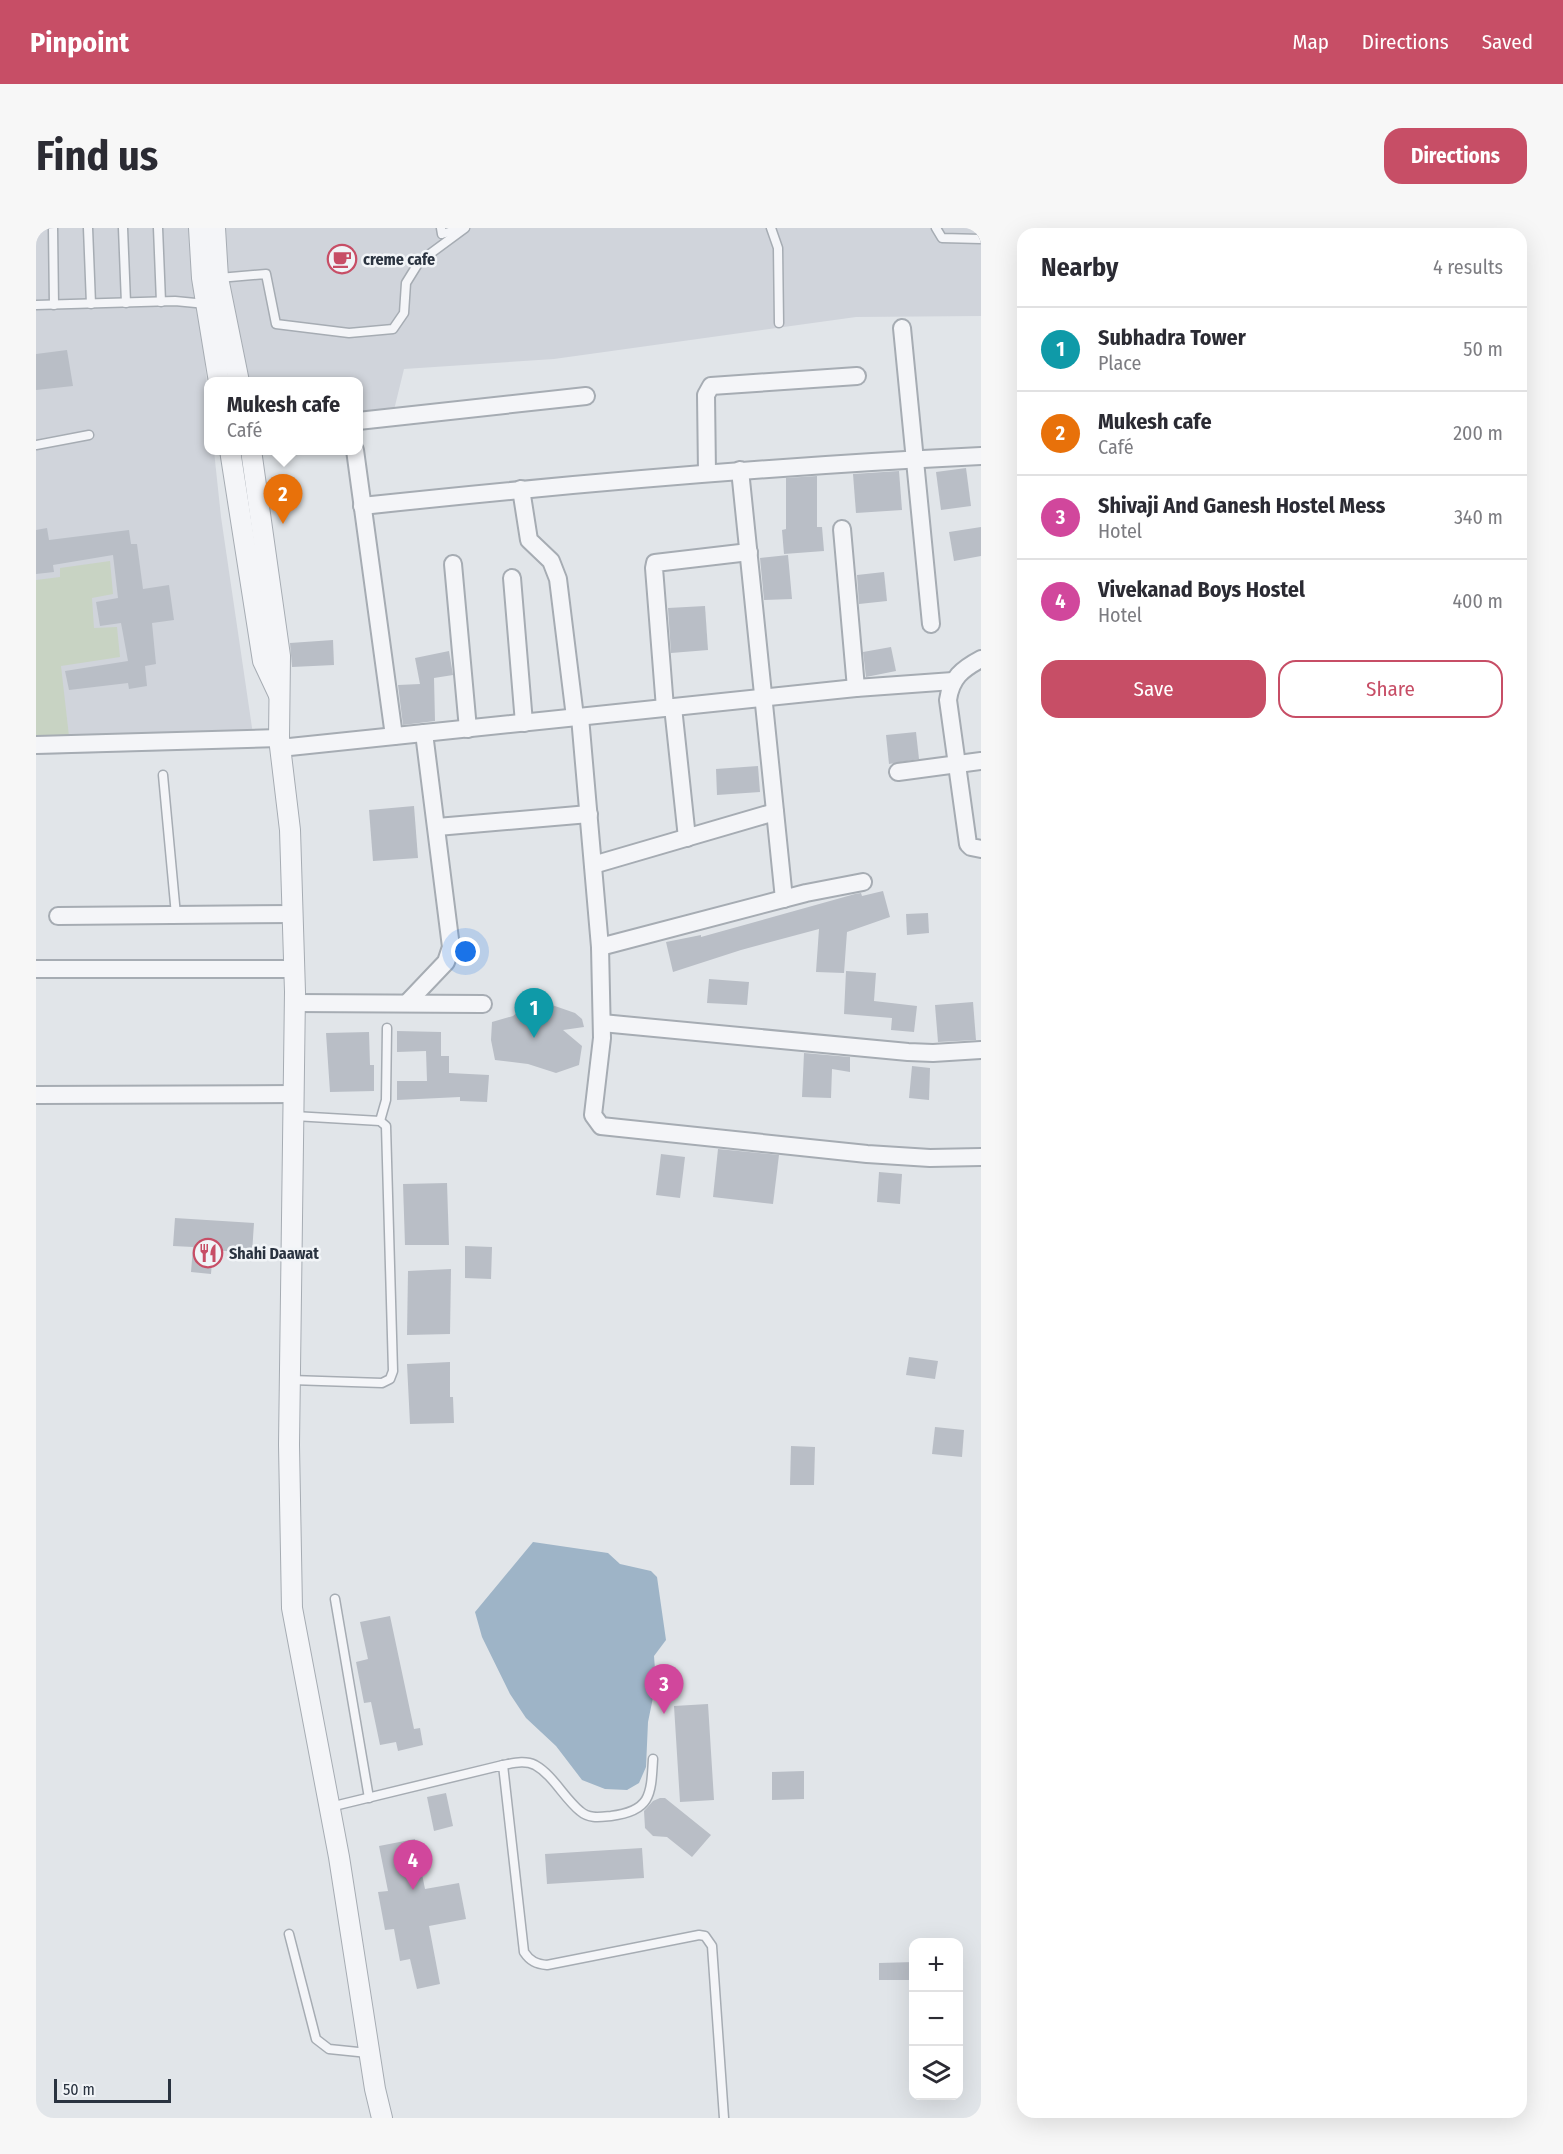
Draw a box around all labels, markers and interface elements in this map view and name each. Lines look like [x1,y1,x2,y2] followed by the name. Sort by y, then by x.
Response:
[30,26,129,59] text: Pinpoint
[1292,29,1329,55] text: Map
[1362,29,1449,55] text: Directions
[1482,29,1533,55] text: Saved
[1384,128,1527,184] button: Directions
[36,131,158,181] text: Find us
[326,243,358,275] cafe icon: creme cafe
[363,250,435,269] place label: creme cafe
[1041,252,1118,283] text: Nearby
[1433,255,1503,279] text: 4 results
[1098,324,1246,351] text: Subhadra Tower
[1056,337,1065,361] text: 1
[1463,337,1503,361] text: 50 m
[1098,351,1141,375] text: Place
[204,377,363,455] popup
[227,391,340,418] text: Mukesh cafe
[1098,408,1212,435] text: Mukesh cafe
[227,418,262,442] text: Café
[1056,421,1065,445] text: 2
[1453,421,1503,445] text: 200 m
[1098,435,1134,459] text: Café
[264,474,302,524] pin: 2
[1098,492,1385,519] text: Shivaji And Ganesh Hostel Mess
[1056,505,1065,529] text: 3
[1454,505,1503,529] text: 340 m
[1098,519,1142,543] text: Hotel
[1098,576,1305,603] text: Vivekanad Boys Hostel
[1055,589,1066,613] text: 4
[1452,589,1503,613] text: 400 m
[1098,603,1142,627] text: Hotel
[1041,660,1266,718] button: Save
[1278,660,1503,718] button: Share
[451,937,480,966] your location
[514,988,554,1038] pin: 1
[192,1237,224,1269] restaurant icon: Shahi Daawat
[229,1244,319,1263] place label: Shahi Daawat
[644,1664,684,1714] pin: 3
[394,1840,433,1890] pin: 4
[909,1938,963,2100] map controls
[909,1938,963,1992] button: +
[909,1992,963,2046] button: −
[909,2046,963,2100] button: layers
[54,2076,171,2104] scale bar
[63,2080,95,2099] text: 50 m

